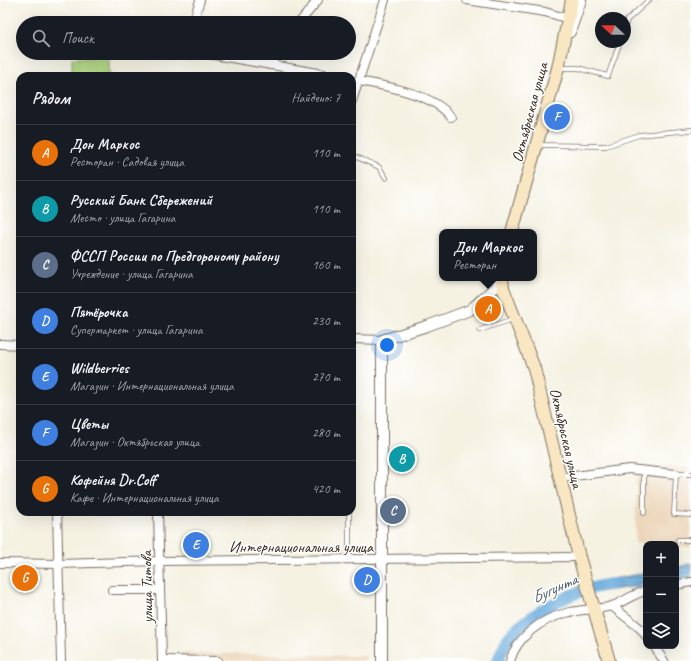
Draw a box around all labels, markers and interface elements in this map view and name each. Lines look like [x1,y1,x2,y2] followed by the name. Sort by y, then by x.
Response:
[595,12,631,48] north arrow
[16,16,356,60] search box
[30,27,52,49] icon: search
[62,29,94,48] text: Поиск
[507,59,553,164] street label: Октябрьская улица
[32,88,70,109] text: Рядом
[292,90,340,106] text: Найдено: 7
[544,102,570,132] pin: F
[70,135,139,154] text: Дон Маркос
[42,145,48,161] text: A
[312,145,340,161] text: 110 m
[70,154,184,170] text: Ресторан · Садовая улица
[70,191,212,210] text: Русский Банк Сбережений
[42,201,48,217] text: B
[312,201,340,217] text: 110 m
[70,210,175,226] text: Место · улица Гагарина
[439,229,537,281] popup
[453,238,523,257] text: Дон Маркос
[70,247,279,266] text: ФССП России по Предгороному району
[42,257,48,273] text: C
[312,257,340,273] text: 160 m
[453,257,496,273] text: Ресторан
[70,266,193,282] text: Учреждение · улица Гагарина
[475,294,501,324] pin: A
[70,303,127,322] text: Пятёрочка
[41,313,49,329] text: D
[312,313,340,329] text: 230 m
[70,322,203,338] text: Супермаркет · улица Гагарина
[377,335,397,355] your location
[70,359,129,378] text: Wildberries
[42,369,48,385] text: E
[312,369,340,385] text: 270 m
[70,378,234,394] text: Магазин · Интернациональная улица
[545,386,588,492] street label: Октябрьская улица
[70,415,108,434] text: Цветы
[42,425,48,441] text: F
[312,425,340,441] text: 280 m
[70,434,200,450] text: Магазин · Октябрьская улица
[389,444,415,474] pin: B
[70,471,156,490] text: Кофейня Dr.Coff
[42,481,48,497] text: G
[312,481,340,497] text: 420 m
[70,490,219,506] text: Кафе · Интернациональная улица
[380,496,406,526] pin: C
[183,530,209,560] pin: E
[229,537,374,557] street label: Интернациональная улица
[643,541,679,649] map controls
[643,541,679,577] button: +
[136,549,158,624] street label: улица Титова
[12,563,38,593] pin: G
[354,565,380,595] pin: D
[528,568,582,608] water label: Бугунта
[643,577,679,613] button: −
[643,613,679,649] button: layers

